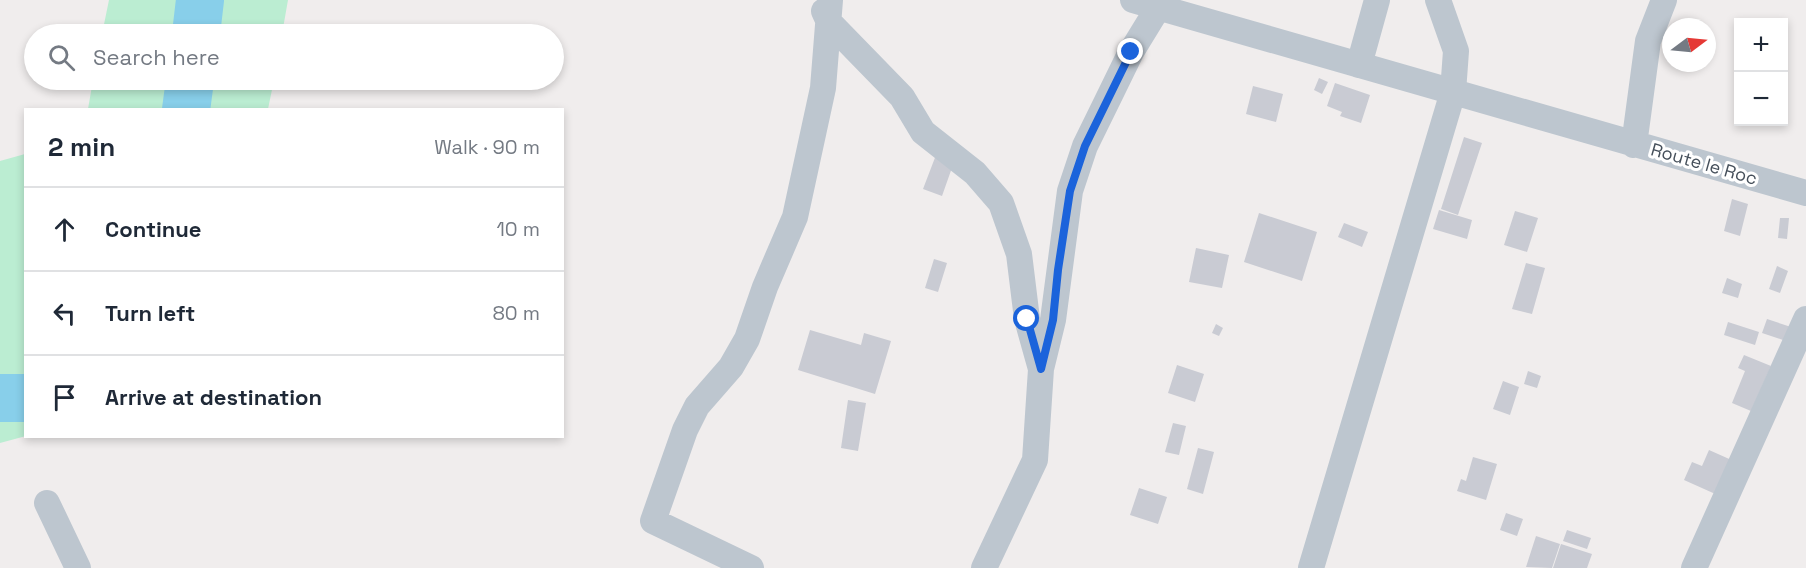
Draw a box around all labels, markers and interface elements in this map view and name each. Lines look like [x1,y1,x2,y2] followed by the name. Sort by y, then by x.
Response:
[1662,18,1716,72] north arrow
[1734,18,1788,126] map controls
[1734,18,1788,72] button: +
[24,24,564,90] search box
[1117,38,1143,64] route end
[45,41,78,74] icon: search
[93,43,220,71] text: Search here
[1734,72,1788,126] button: −
[48,130,115,164] text: 2 min
[434,134,540,160] text: Walk · 90 m
[1648,137,1760,190] street label: Route le Roc
[48,213,81,246] icon: ahead
[105,215,201,243] text: Continue
[496,216,540,242] text: 10 m
[48,297,81,330] icon: left
[105,299,195,327] text: Turn left
[492,300,540,326] text: 80 m
[1013,305,1039,331] route start
[48,381,81,414] icon: arrive
[105,383,322,411] text: Arrive at destination

